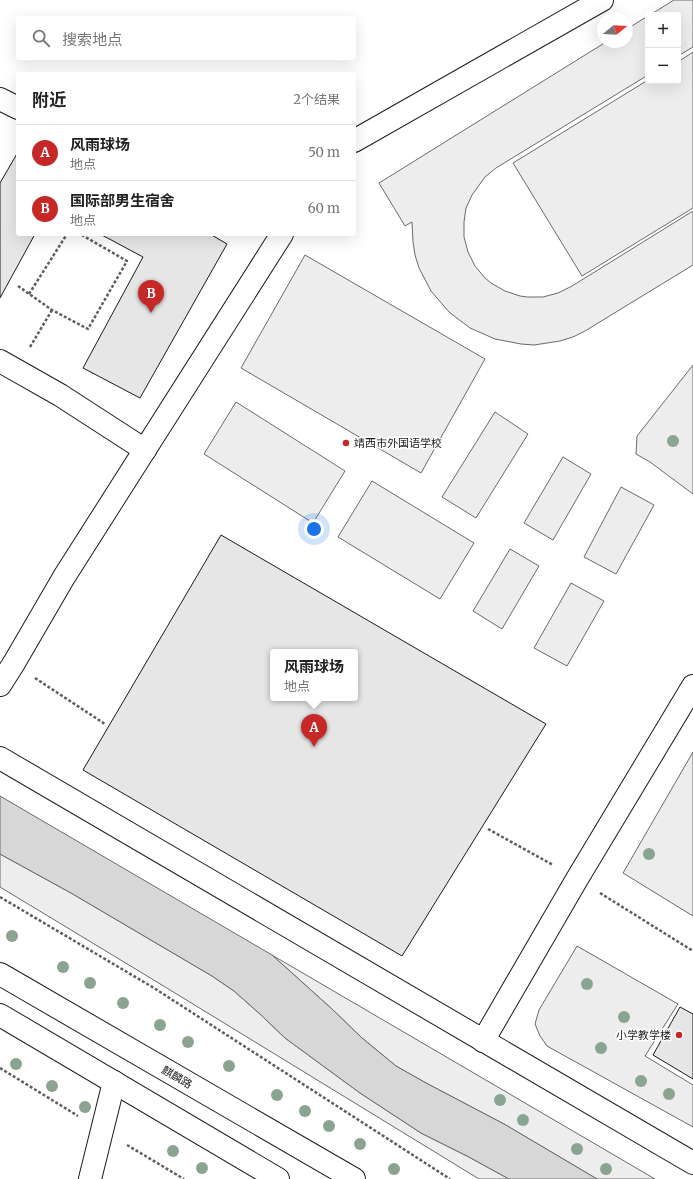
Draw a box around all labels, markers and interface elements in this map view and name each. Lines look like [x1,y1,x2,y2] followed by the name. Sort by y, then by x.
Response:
[597,12,633,48] north arrow
[645,12,681,84] map controls
[645,12,681,48] button: +
[16,16,356,60] search box
[30,27,52,49] icon: search
[62,30,122,49] text: 搜索地点
[645,48,681,84] button: −
[32,89,66,111] text: 附近
[293,91,340,108] text: 2个结果
[70,135,130,154] text: 风雨球场
[40,144,50,161] text: A
[308,144,340,161] text: 50 m
[70,156,96,173] text: 地点
[70,191,175,210] text: 国际部男生宿舍
[40,200,50,217] text: B
[308,200,340,217] text: 60 m
[70,212,96,229] text: 地点
[138,280,164,313] pin: B
[354,436,442,450] place label: 靖西市外国语学校
[341,438,351,448] marker: 靖西市外国语学校
[304,519,324,539] your location
[270,649,358,701] popup
[284,657,344,676] text: 风雨球场
[284,678,310,695] text: 地点
[301,714,327,747] pin: A
[616,1028,671,1042] place label: 小学教学楼
[674,1030,684,1040] marker: 小学教学楼
[159,1063,195,1091] street label: 麒麟路

